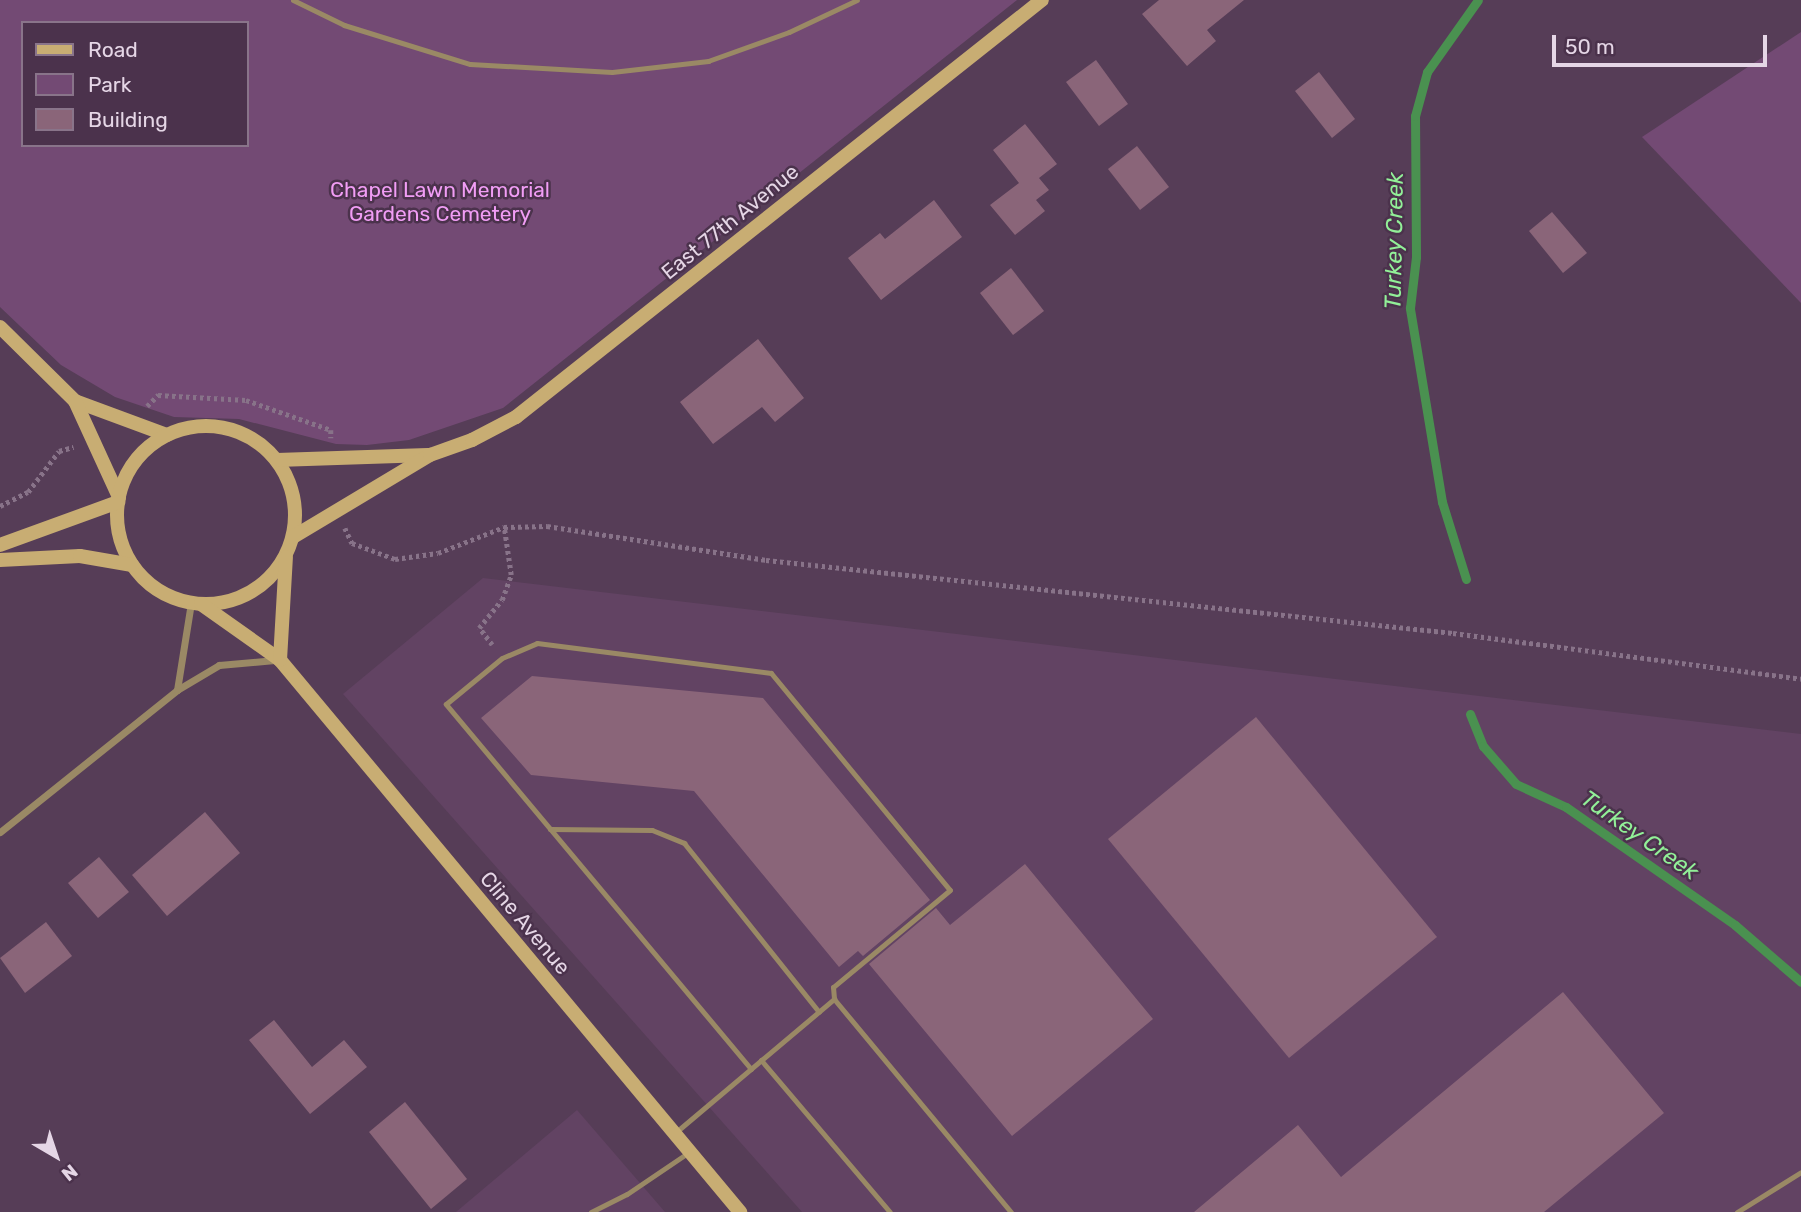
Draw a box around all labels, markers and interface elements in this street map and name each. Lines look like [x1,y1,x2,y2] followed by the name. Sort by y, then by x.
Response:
[21,21,248,147] legend
[1556,21,1771,65] scale bar
[1565,34,1615,59] text: 50 m
[88,37,138,62] text: Road
[88,72,132,97] text: Park
[88,107,168,132] text: Building
[656,159,804,285] street label: East 77th Avenue
[1379,172,1409,310] water label: Turkey Creek
[330,177,550,227] park label: Chapel Lawn Memorial Gardens Cemetery
[1576,784,1704,886] water label: Turkey Creek
[474,866,576,980] street label: Cline Avenue
[21,1121,91,1191] north arrow
[57,1159,82,1186] text: N

